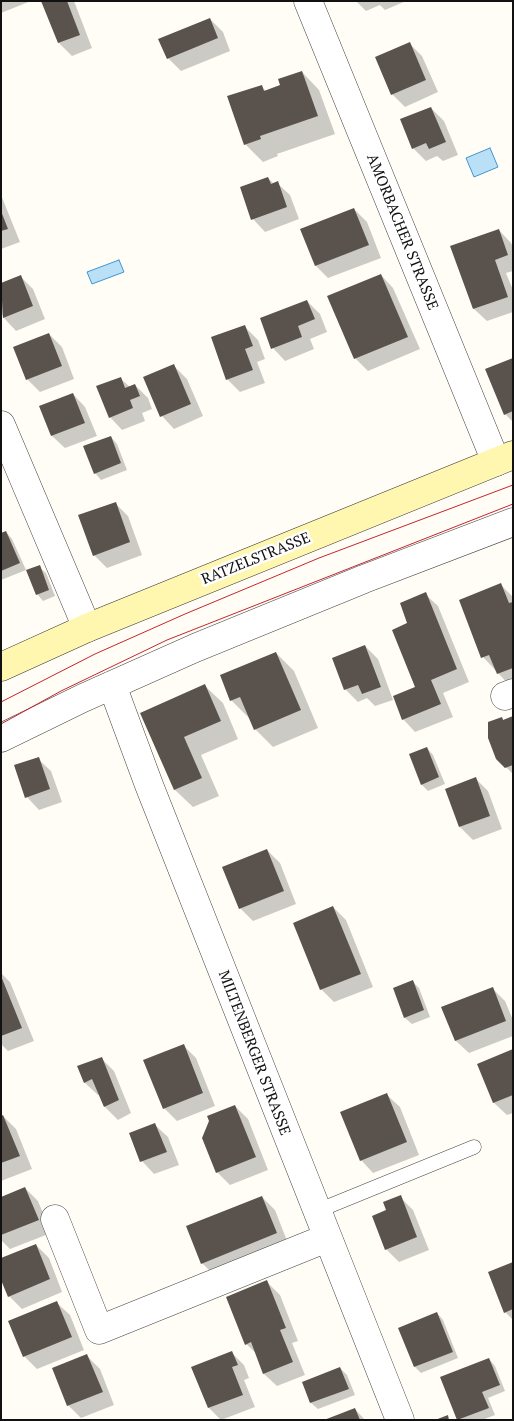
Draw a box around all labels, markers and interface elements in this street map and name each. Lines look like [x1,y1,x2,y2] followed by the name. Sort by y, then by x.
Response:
[362,151,442,313] street label: AMORBACHER STRASSE
[199,529,313,589] street label: RATZELSTRASSE
[214,968,294,1138] street label: MILTENBERGER STRASSE

